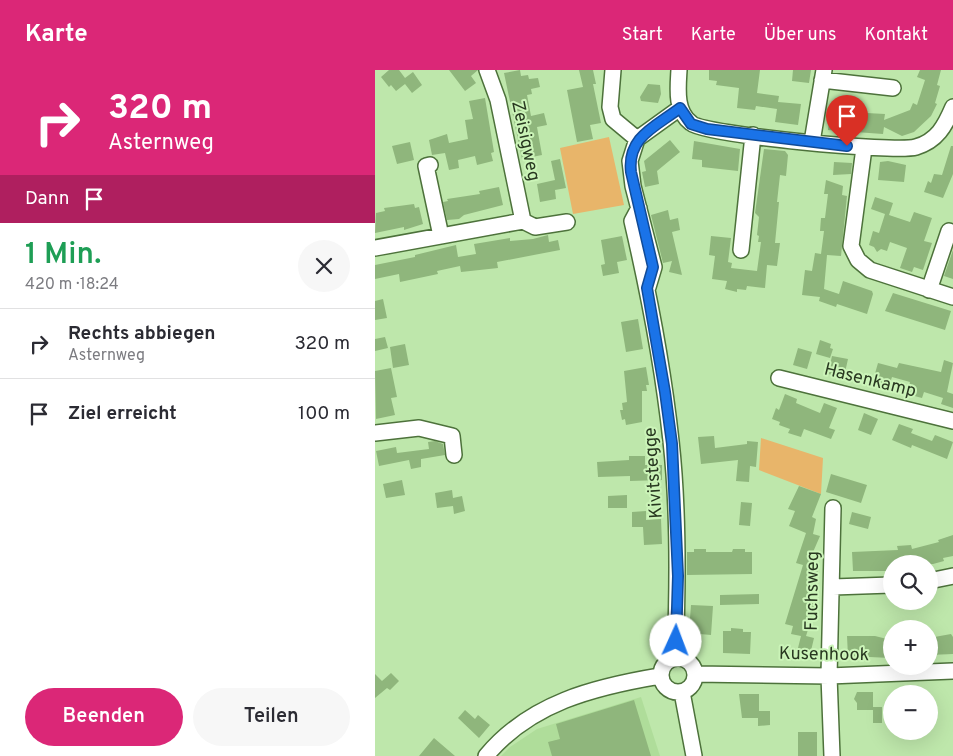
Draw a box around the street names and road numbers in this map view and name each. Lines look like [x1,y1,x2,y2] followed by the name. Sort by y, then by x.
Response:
[505,99,545,183] street label: Zeisigweg
[821,358,919,404] street label: Hasenkamp
[639,427,669,519] street label: Kivitstegge
[801,551,825,631] street label: Fuchsweg
[779,643,869,667] street label: Kusenhook

